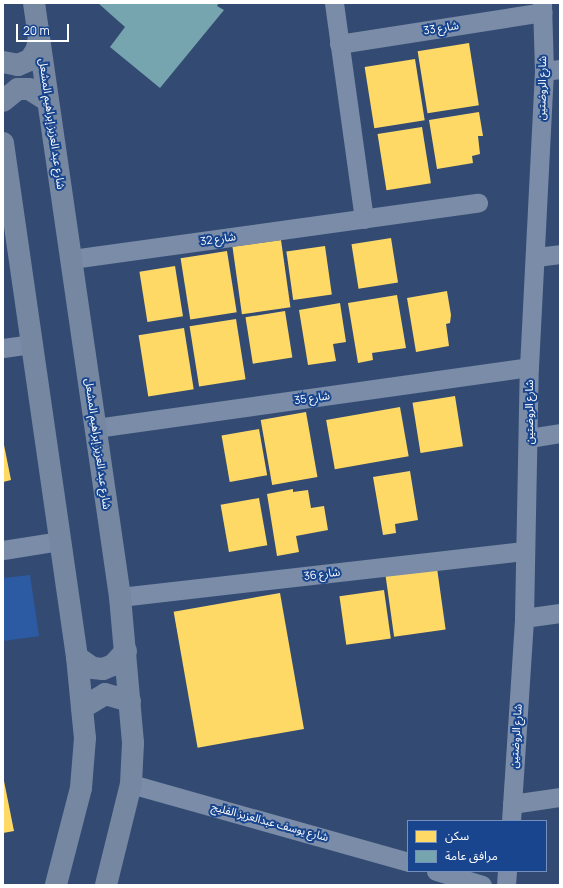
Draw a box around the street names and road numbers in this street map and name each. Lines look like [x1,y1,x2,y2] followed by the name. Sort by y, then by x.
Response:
[422,19,460,37] street label: شارع 33
[535,56,549,120] street label: شارع الروضتين
[36,58,68,190] street label: شارع عبد العزيز إبراهيم المشعل
[199,230,237,248] street label: شارع 32
[82,378,114,510] street label: شارع عبد العزيز إبراهيم المشعل
[522,380,536,444] street label: شارع الروضتين
[293,389,331,407] street label: شارع 35
[303,565,341,583] street label: شارع 36
[507,703,525,769] street label: شارع الروضتين
[210,800,330,844] street label: شارع يوسف عبدالعزيز الفليج

